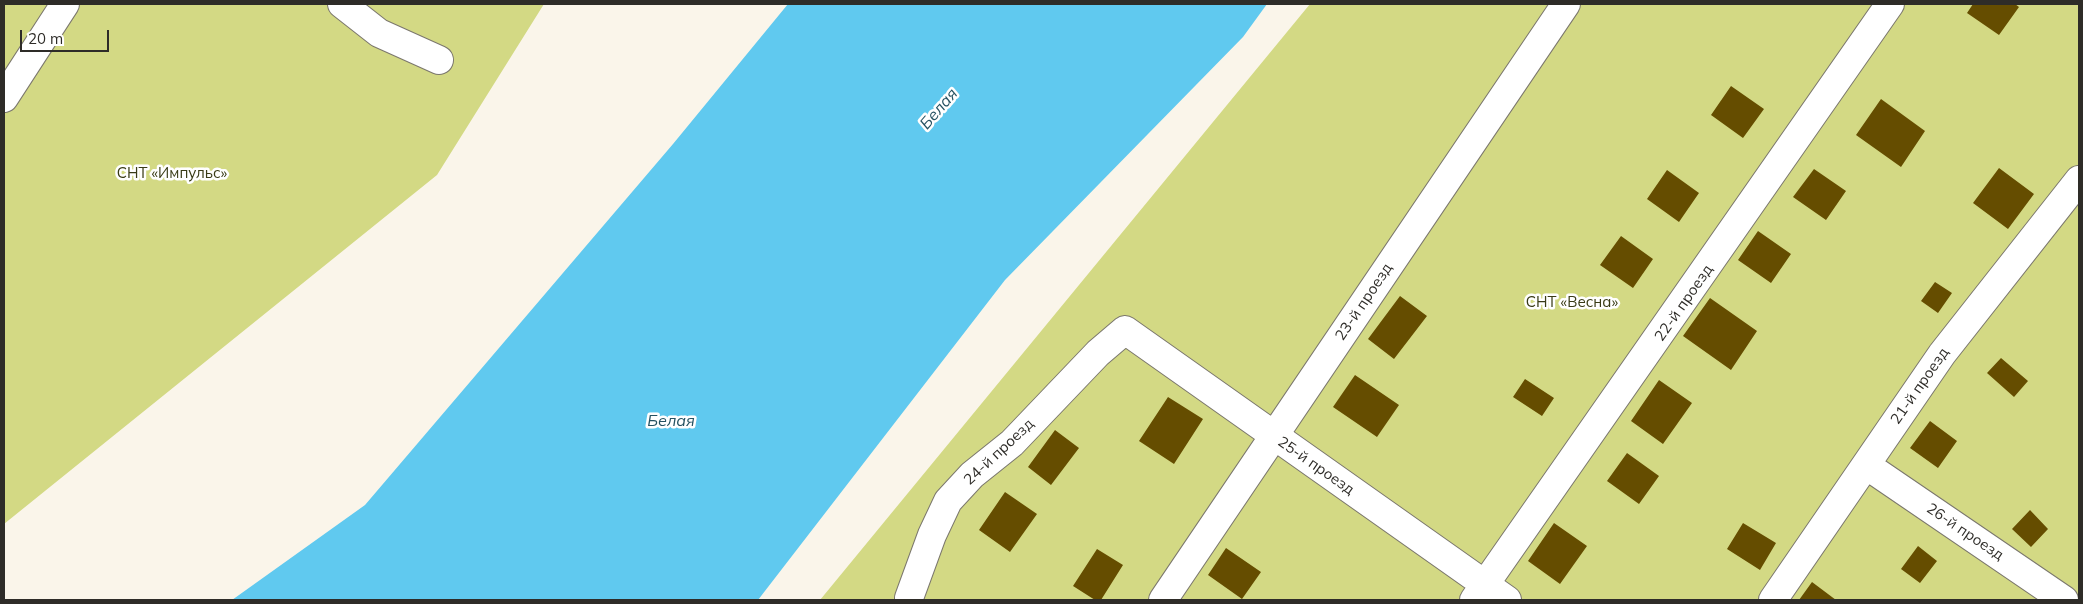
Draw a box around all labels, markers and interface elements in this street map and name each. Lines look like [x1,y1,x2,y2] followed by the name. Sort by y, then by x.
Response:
[22,20,111,52] scale bar
[28,29,63,48] text: 20 m
[916,85,962,133] water label: Белая
[117,164,227,182] park label: СНТ «Импульс»
[1332,260,1396,344] street label: 23-й проезд
[1651,261,1717,345] street label: 22-й проезд
[1526,293,1618,311] park label: СНТ «Весна»
[1887,344,1953,428] street label: 21-й проезд
[647,411,695,431] water label: Белая
[960,415,1038,489] street label: 24-й проезд
[1274,433,1358,499] street label: 25-й проезд
[1923,500,2007,564] street label: 26-й проезд

